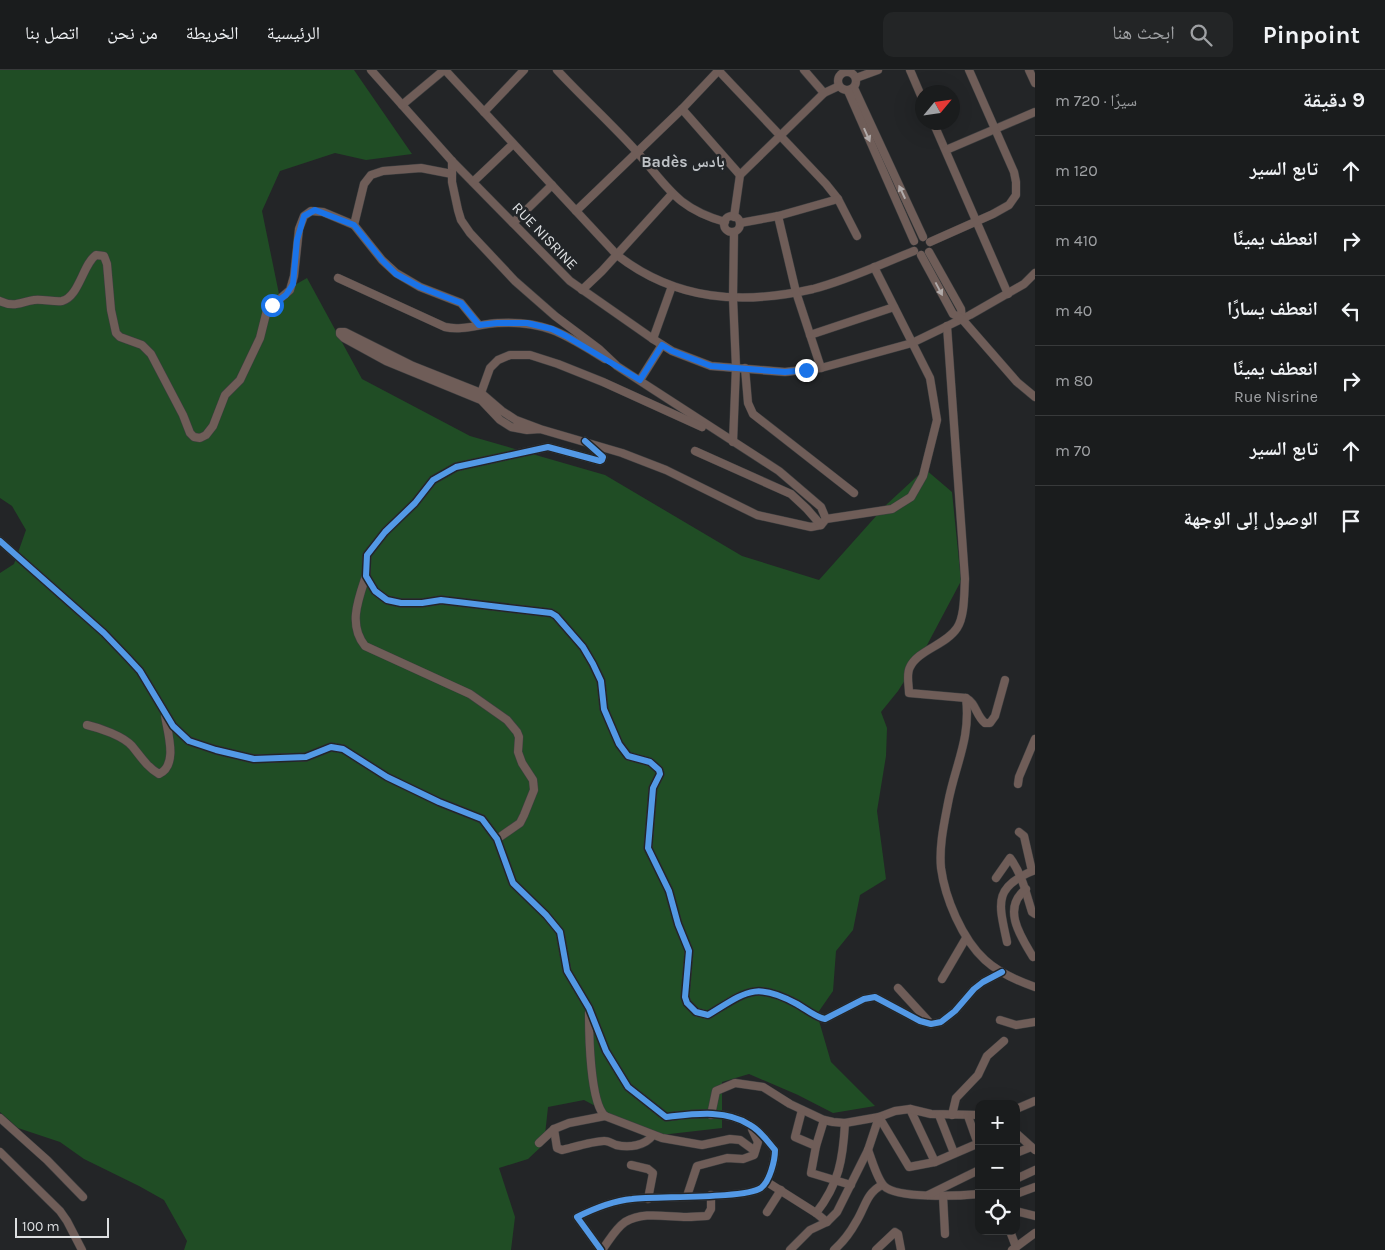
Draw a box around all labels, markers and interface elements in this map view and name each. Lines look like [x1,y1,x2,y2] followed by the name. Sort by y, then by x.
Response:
[883,12,1233,57] search box
[1187,21,1215,49] icon: search
[1263,21,1360,49] text: Pinpoint
[25,22,79,44] text: اتصل بنا
[107,22,158,44] text: من نحن
[186,22,239,44] text: الخريطة
[267,22,320,44] text: الرئيسية
[1112,22,1175,44] text: ابحث هنا
[915,85,960,130] north arrow
[1303,88,1365,112] text: 9 دقيقة
[1055,91,1137,110] text: سيرًا · 720 m
[864,128,872,142] one-way arrow
[641,152,725,171] district label: Badès بادس
[1337,157,1365,185] icon: ahead
[1250,158,1318,180] text: تابع السير
[1055,161,1098,180] text: 120 m
[898,185,906,199] one-way arrow
[508,199,582,273] street label: RUE NISRINE
[1337,227,1365,255] icon: right
[1233,228,1318,250] text: انعطف يمينًا
[1055,231,1098,250] text: 410 m
[935,282,943,297] one-way arrow
[261,294,284,317] route start
[1337,297,1365,325] icon: left
[1227,298,1318,320] text: انعطف يسارًا
[1055,301,1092,320] text: 40 m
[1233,358,1318,380] text: انعطف يمينًا
[795,359,818,382] route end
[1337,367,1365,395] icon: right
[1055,371,1093,390] text: 80 m
[1234,387,1318,406] text: Rue Nisrine
[1337,437,1365,465] icon: ahead
[1250,438,1318,460] text: تابع السير
[1055,441,1091,460] text: 70 m
[1337,507,1365,535] icon: arrive
[1183,508,1318,530] text: الوصول إلى الوجهة
[975,1100,1020,1235] map controls
[975,1100,1020,1145] button: +
[975,1145,1020,1190] button: −
[975,1190,1020,1235] button: locate
[15,1215,109,1238] scale bar
[22,1218,60,1235] text: 100 m

